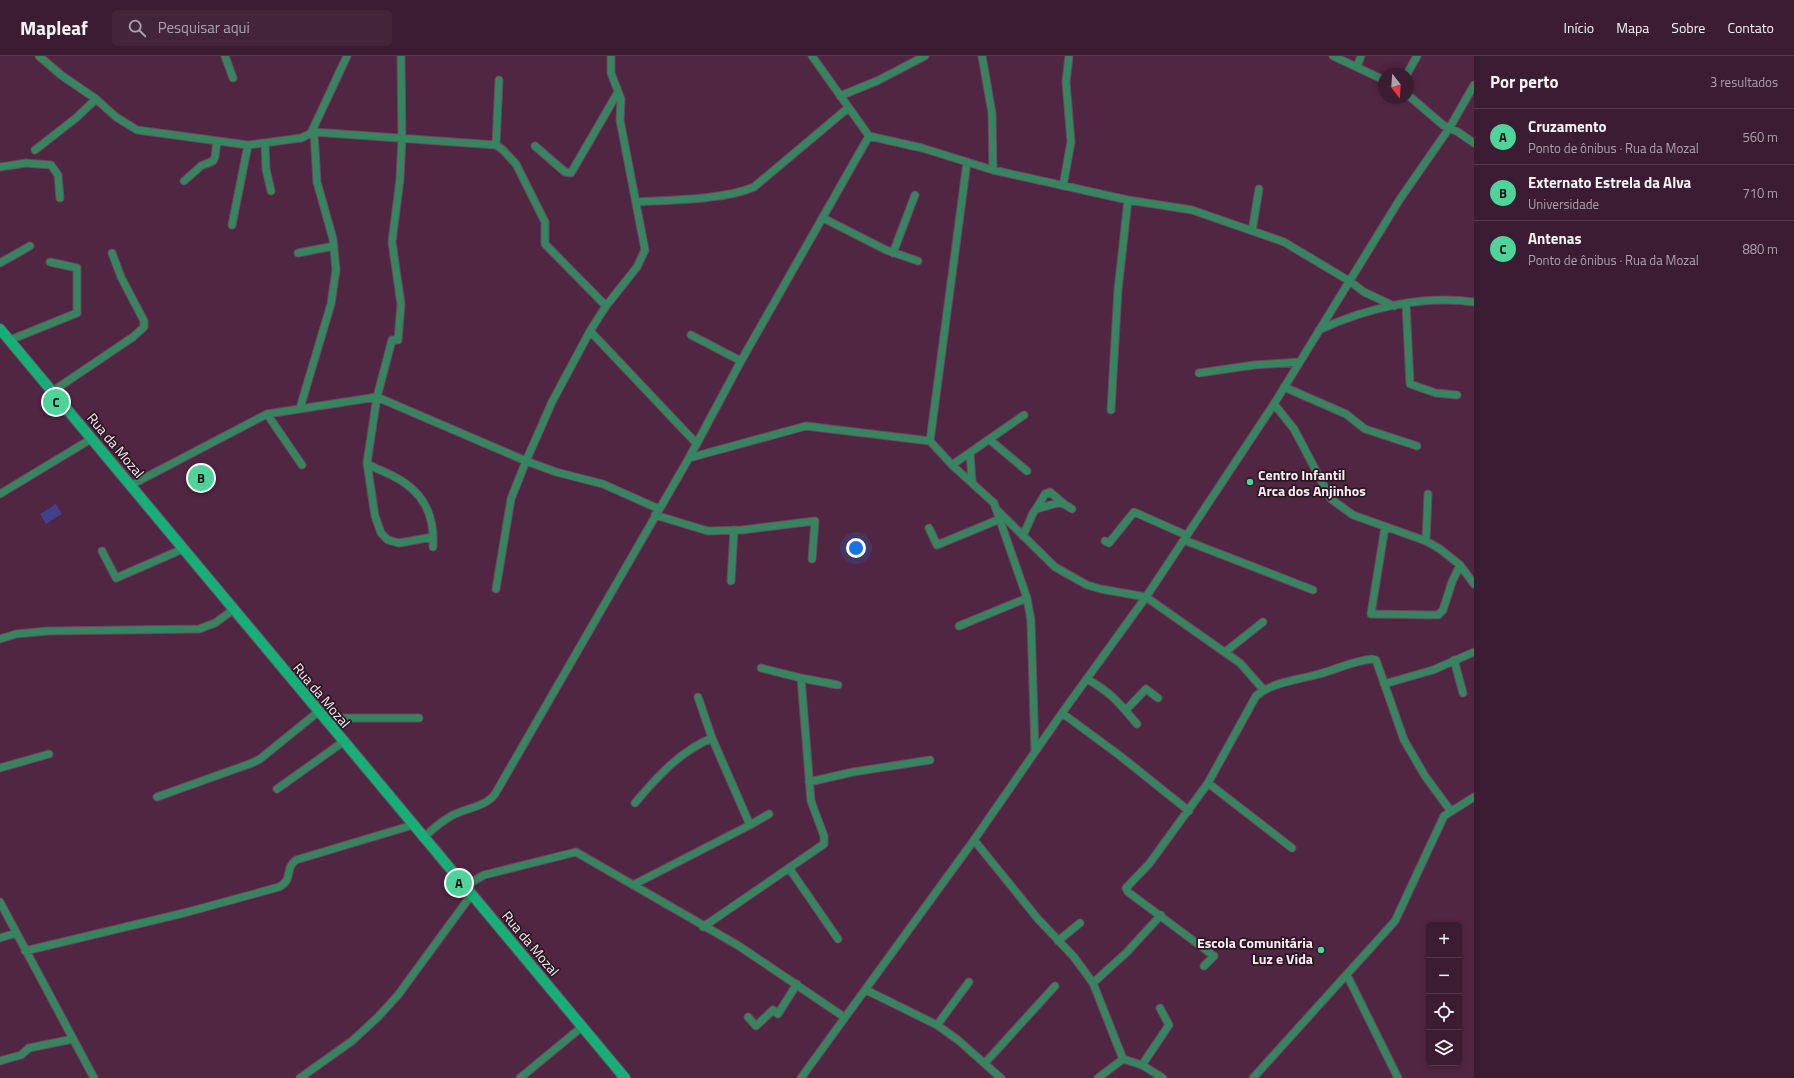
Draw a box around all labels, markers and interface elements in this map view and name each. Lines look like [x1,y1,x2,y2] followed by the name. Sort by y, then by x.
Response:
[112,10,392,46] search box
[20,13,88,42] text: Mapleaf
[158,16,250,39] text: Pesquisar aqui
[126,17,148,39] icon: search
[1564,17,1594,38] text: Início
[1616,17,1649,38] text: Mapa
[1671,17,1705,38] text: Sobre
[1727,17,1774,38] text: Contato
[1378,68,1414,104] north arrow
[1490,69,1559,95] text: Por perto
[1710,72,1778,92] text: 3 resultados
[1528,115,1606,138] text: Cruzamento
[1499,127,1507,147] text: A
[1742,127,1778,147] text: 560 m
[1528,138,1699,158] text: Ponto de ônibus · Rua da Mozal
[1528,171,1691,194] text: Externato Estrela da Alva
[1499,183,1507,203] text: B
[1742,183,1778,203] text: 710 m
[1528,194,1599,214] text: Universidade
[1528,227,1581,250] text: Antenas
[1499,239,1507,259] text: C
[1742,239,1778,259] text: 880 m
[1528,250,1699,270] text: Ponto de ônibus · Rua da Mozal
[43,387,69,417] pin: C
[82,408,150,482] street label: Rua da Mozal
[188,463,214,493] pin: B
[1258,464,1366,501] place label: Centro Infantil Arca dos Anjinhos
[1245,477,1255,487] marker: Centro Infantil Arca dos Anjinhos
[846,538,866,558] your location
[288,658,356,732] street label: Rua da Mozal
[446,868,472,898] pin: A
[497,906,565,980] street label: Rua da Mozal
[1426,922,1462,1066] map controls
[1426,922,1462,958] button: +
[1197,932,1313,969] place label: Escola Comunitária Luz e Vida
[1316,945,1326,955] marker: Escola Comunitária Luz e Vida
[1426,958,1462,994] button: −
[1426,994,1462,1030] button: locate
[1426,1030,1462,1066] button: layers

